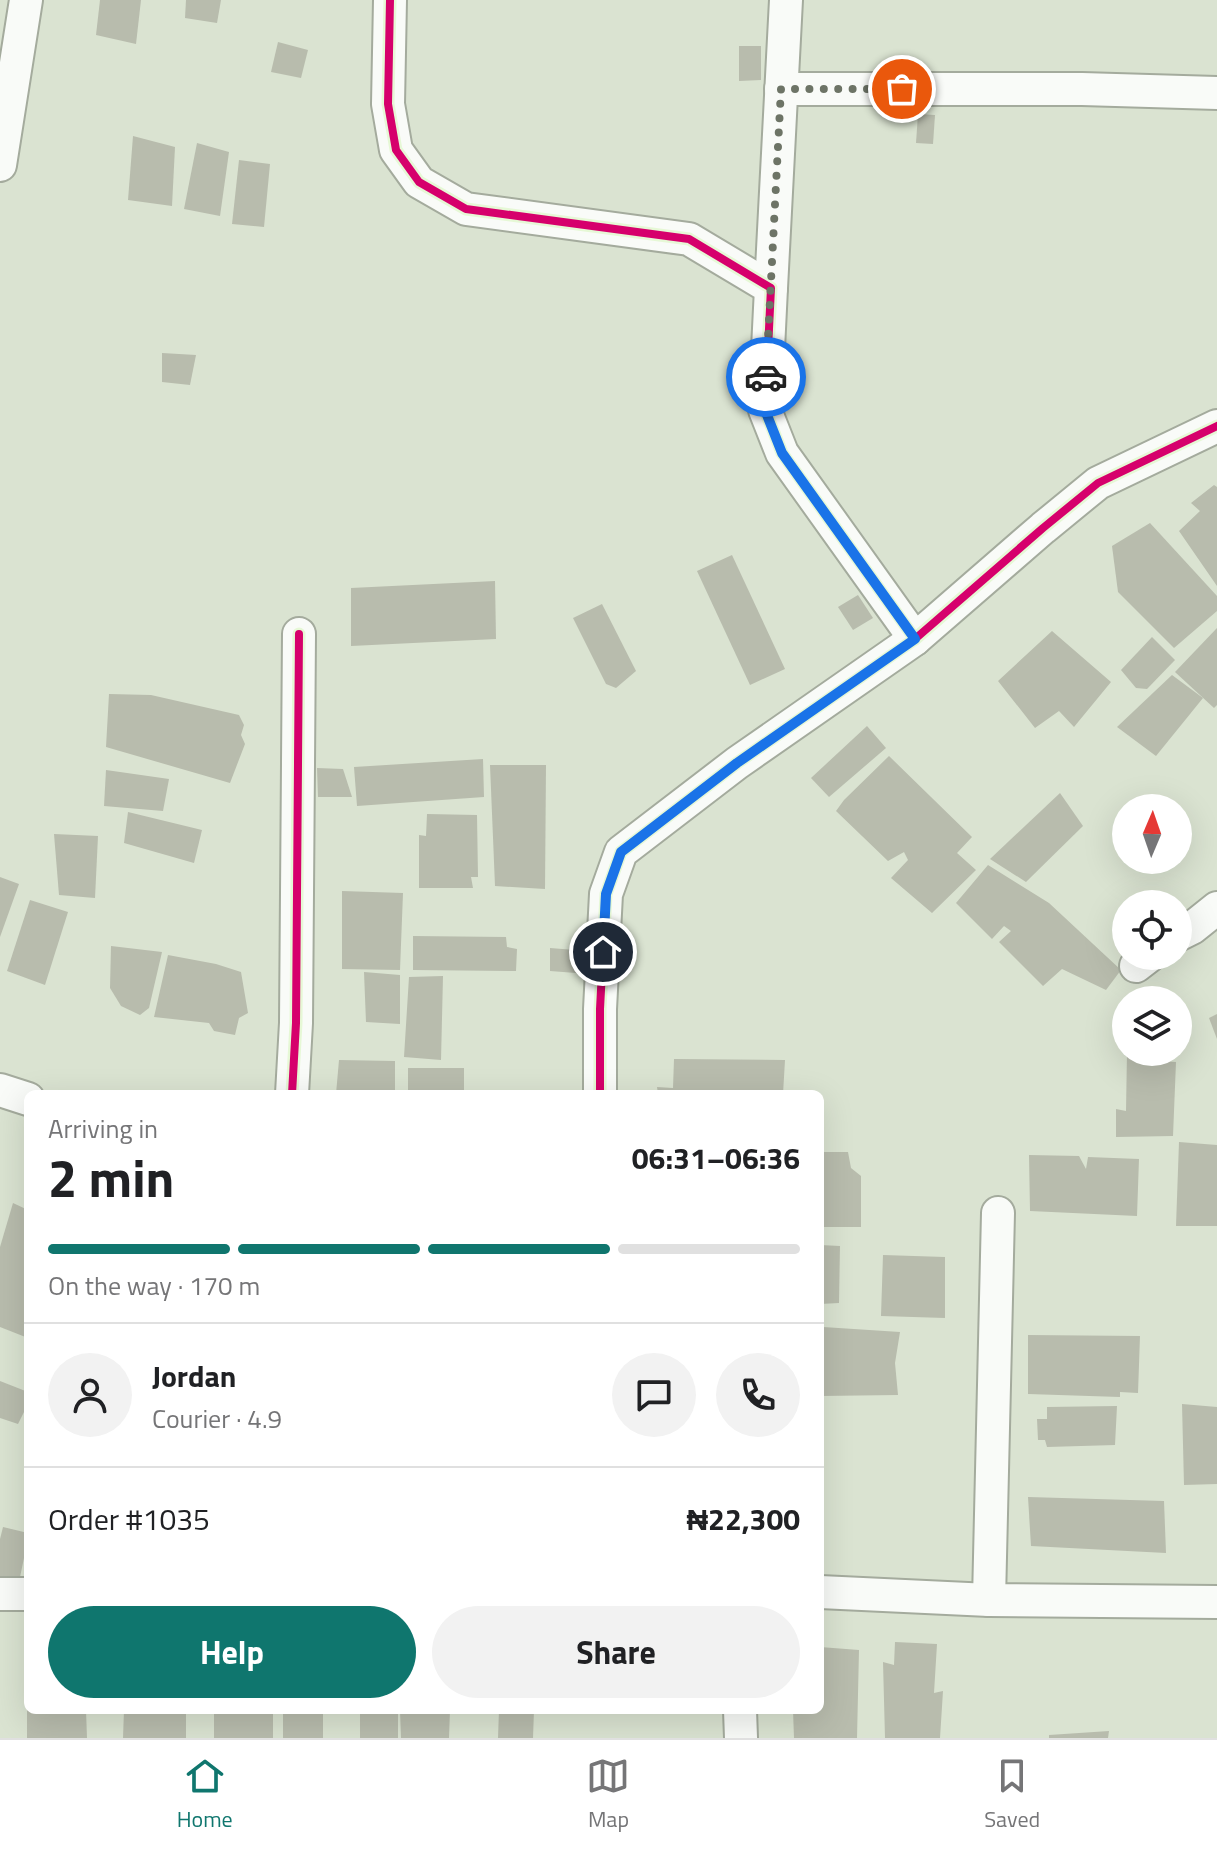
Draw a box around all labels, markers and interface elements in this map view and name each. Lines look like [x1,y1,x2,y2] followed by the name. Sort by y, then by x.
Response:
[868,55,936,123] pin
[880,67,924,111] icon: bag
[726,337,806,417] courier
[744,355,788,399] icon: car
[1112,794,1192,874] north arrow
[1112,794,1192,1066] map controls
[1112,890,1192,970] button: locate
[569,918,637,986] pin
[581,930,625,974] icon: home
[1112,986,1192,1066] button: layers
[48,1109,158,1148] text: Arriving in
[632,1135,800,1181] text: 06:31–06:36
[48,1138,174,1217] text: 2 min
[48,1266,260,1305] text: On the way · 170 m
[48,1353,132,1437] button: person
[152,1353,236,1399] text: Jordan
[612,1353,696,1437] button: chat
[716,1353,800,1437] button: phone
[152,1399,282,1438] text: Courier · 4.9
[48,1496,210,1542] text: Order #1035
[686,1496,800,1542] text: ₦22,300
[48,1606,416,1698] button: Help
[432,1606,800,1698] button: Share
[177,1754,233,1836] tab: Home
[586,1754,630,1836] tab: Map
[984,1754,1040,1836] tab: Saved

